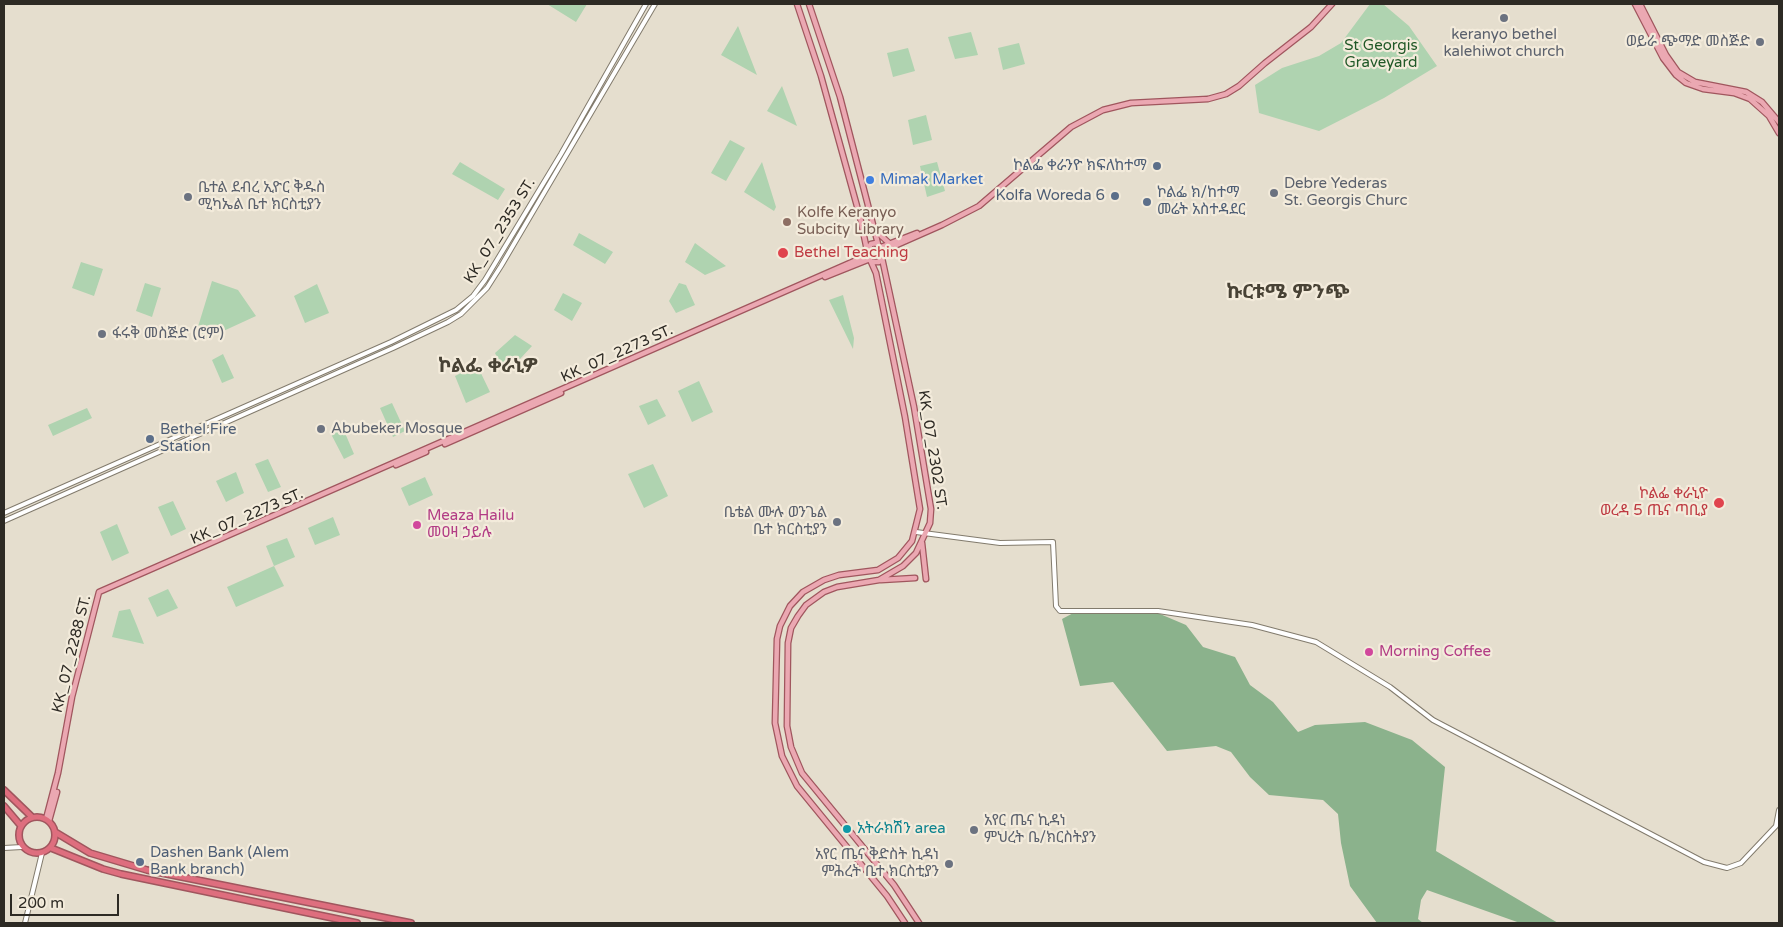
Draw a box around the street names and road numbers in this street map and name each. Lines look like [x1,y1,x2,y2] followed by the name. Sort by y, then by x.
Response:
[460,175,540,287] street label: KK_07_2353 ST.
[558,321,676,387] street label: KK_07_2273 ST.
[914,389,950,511] street label: KK_07_2302 ST.
[188,485,306,549] street label: KK_07_2273 ST.
[49,593,95,715] street label: KK_07_2288 ST.

